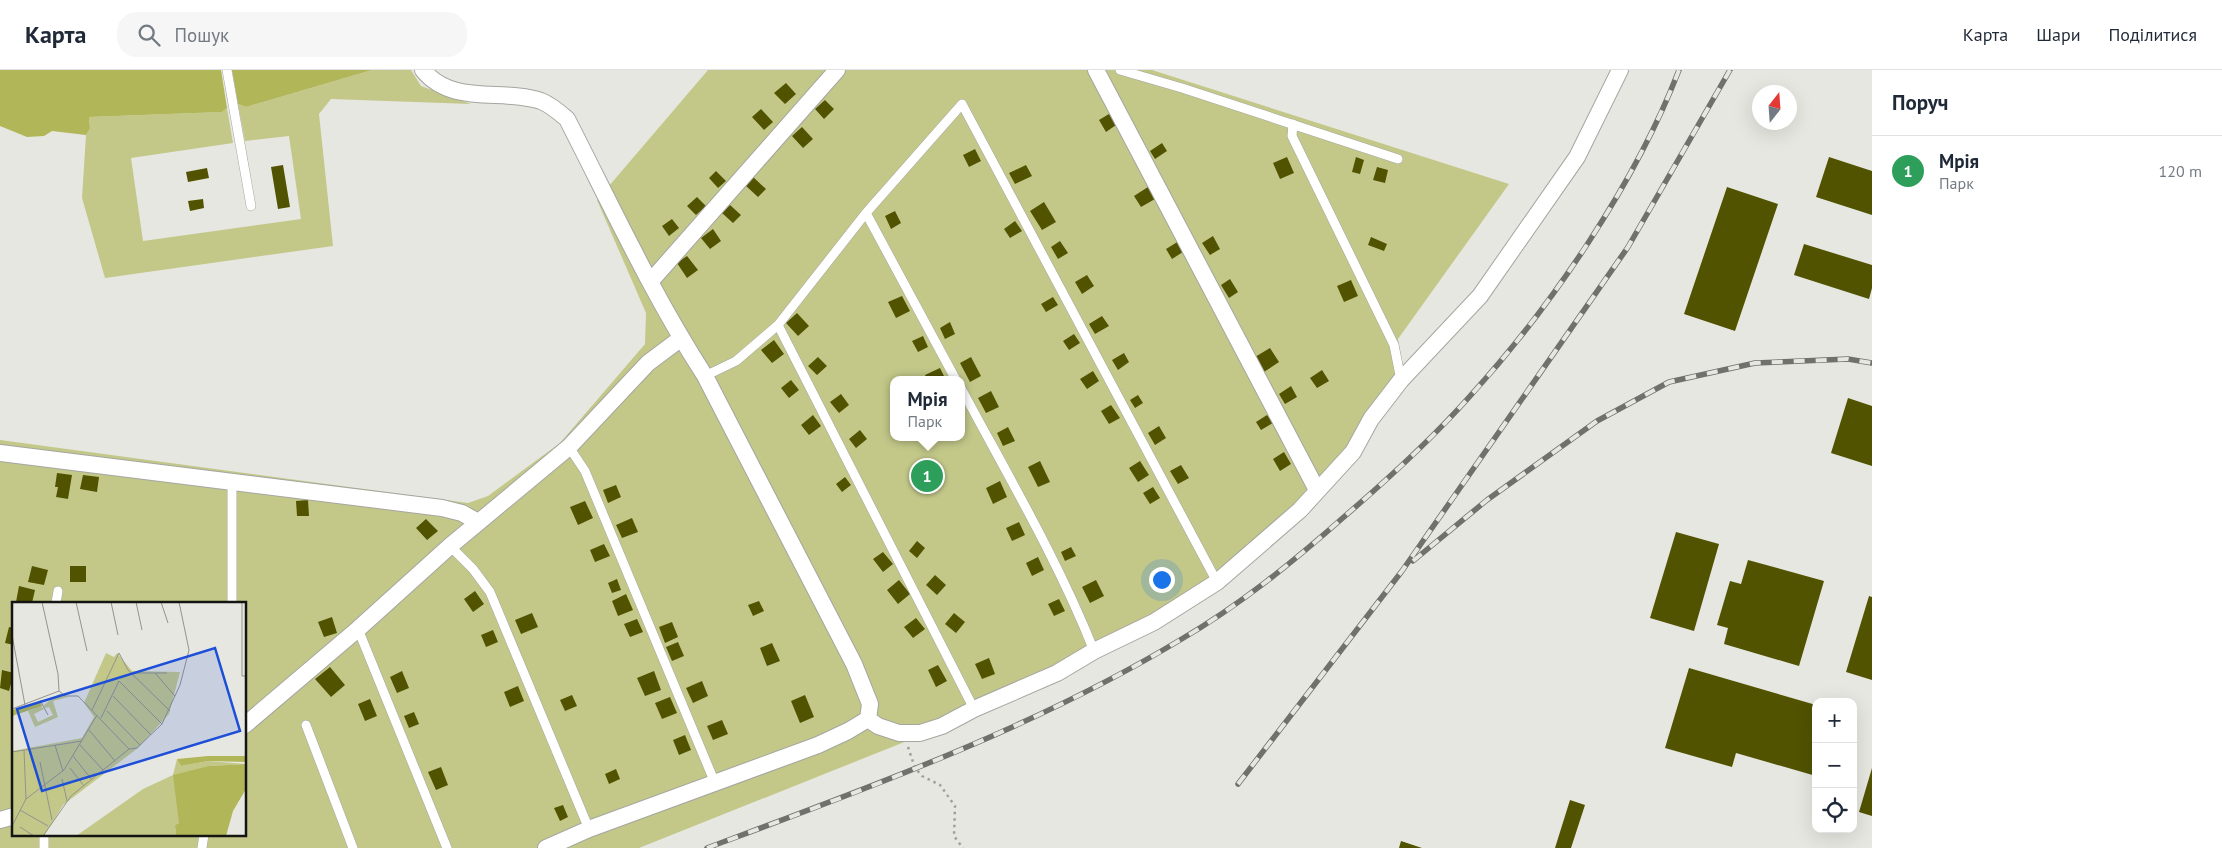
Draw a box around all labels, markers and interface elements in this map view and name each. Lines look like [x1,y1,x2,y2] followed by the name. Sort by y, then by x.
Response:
[117,12,467,57] search box
[25,19,87,50] text: Карта
[135,21,163,49] icon: search
[175,23,229,47] text: Пошук
[1963,23,2008,46] text: Карта
[2036,23,2080,46] text: Шари
[2108,23,2197,46] text: Поділитися
[1752,85,1797,130] north arrow
[1892,89,1948,116] text: Поруч
[1939,149,1979,173] text: Мрія
[1903,161,1913,181] text: 1
[2159,161,2202,181] text: 120 m
[1939,173,1974,193] text: Парк
[890,376,965,441] popup
[907,387,948,411] text: Мрія
[907,411,942,431] text: Парк
[911,457,943,495] pin: 1
[1149,567,1175,593] your location
[12,602,246,836] inset map
[1812,698,1857,833] map controls
[1812,698,1857,743] button: +
[1812,743,1857,788] button: −
[1812,788,1857,833] button: locate

